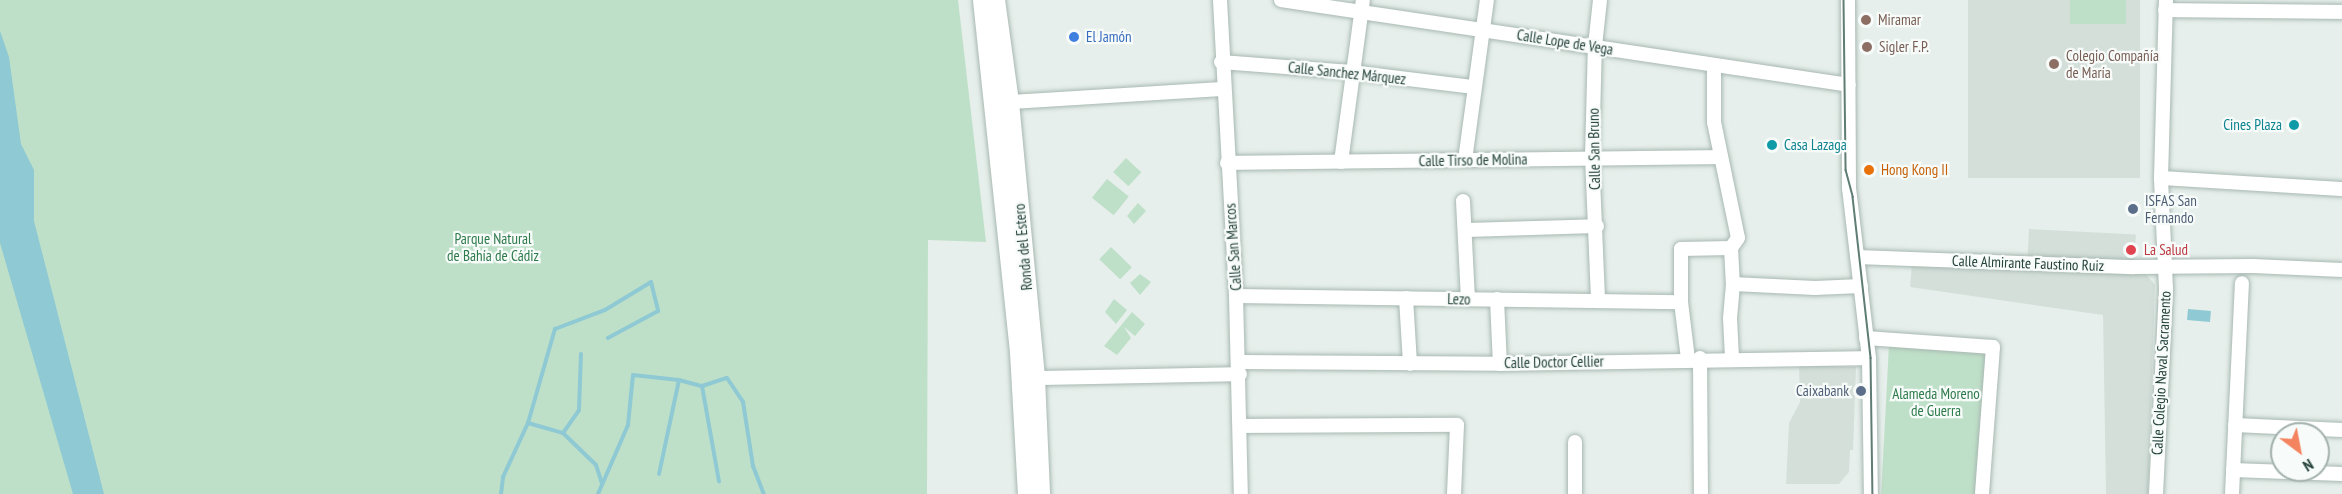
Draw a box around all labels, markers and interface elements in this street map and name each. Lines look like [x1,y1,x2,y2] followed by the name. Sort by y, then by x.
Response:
[1878,11,1921,29] place label: Miramar
[1859,13,1873,27] marker: Miramar
[1515,25,1615,59] street label: Calle Lope de Vega
[1086,28,1132,46] place label: El Jamón
[1067,30,1081,44] marker: El Jamón
[1879,38,1929,56] place label: Sigler F.P.
[1860,40,1874,54] marker: Sigler F.P.
[2066,46,2159,81] place label: Colegio Compañía de María
[2047,57,2061,71] marker: Colegio Compañía de María
[1287,58,1407,88] street label: Calle Sanchez Márquez
[1584,108,1604,190] street label: Calle San Bruno
[2223,116,2282,134] place label: Cines Plaza
[2287,118,2301,132] marker: Cines Plaza
[1784,136,1847,154] place label: Casa Lazaga
[1765,138,1779,152] marker: Casa Lazaga
[1418,150,1528,170] street label: Calle Tirso de Molina
[1881,161,1948,179] place label: Hong Kong II
[1862,163,1876,177] marker: Hong Kong II
[2145,191,2197,226] place label: ISFAS San Fernando
[2126,202,2140,216] marker: ISFAS San Fernando
[1010,203,1036,291] street label: Ronda del Estero
[1221,203,1245,291] street label: Calle San Marcos
[447,229,539,264] park label: Parque Natural de Bahía de Cádiz
[2122,241,2140,259] marker: La Salud
[2144,241,2188,259] place label: La Salud
[1951,251,2105,275] street label: Calle Almirante Faustino Ruiz
[1447,290,1471,308] street label: Lezo
[2148,290,2174,456] street label: Calle Colegio Naval Sacramento
[1504,352,1604,372] street label: Calle Doctor Cellier
[1796,382,1849,400] place label: Caixabank
[1854,384,1868,398] marker: Caixabank
[1892,384,1980,419] park label: Alameda Moreno de Guerra
[2270,422,2330,482] north arrow
[2300,455,2317,476] text: N

